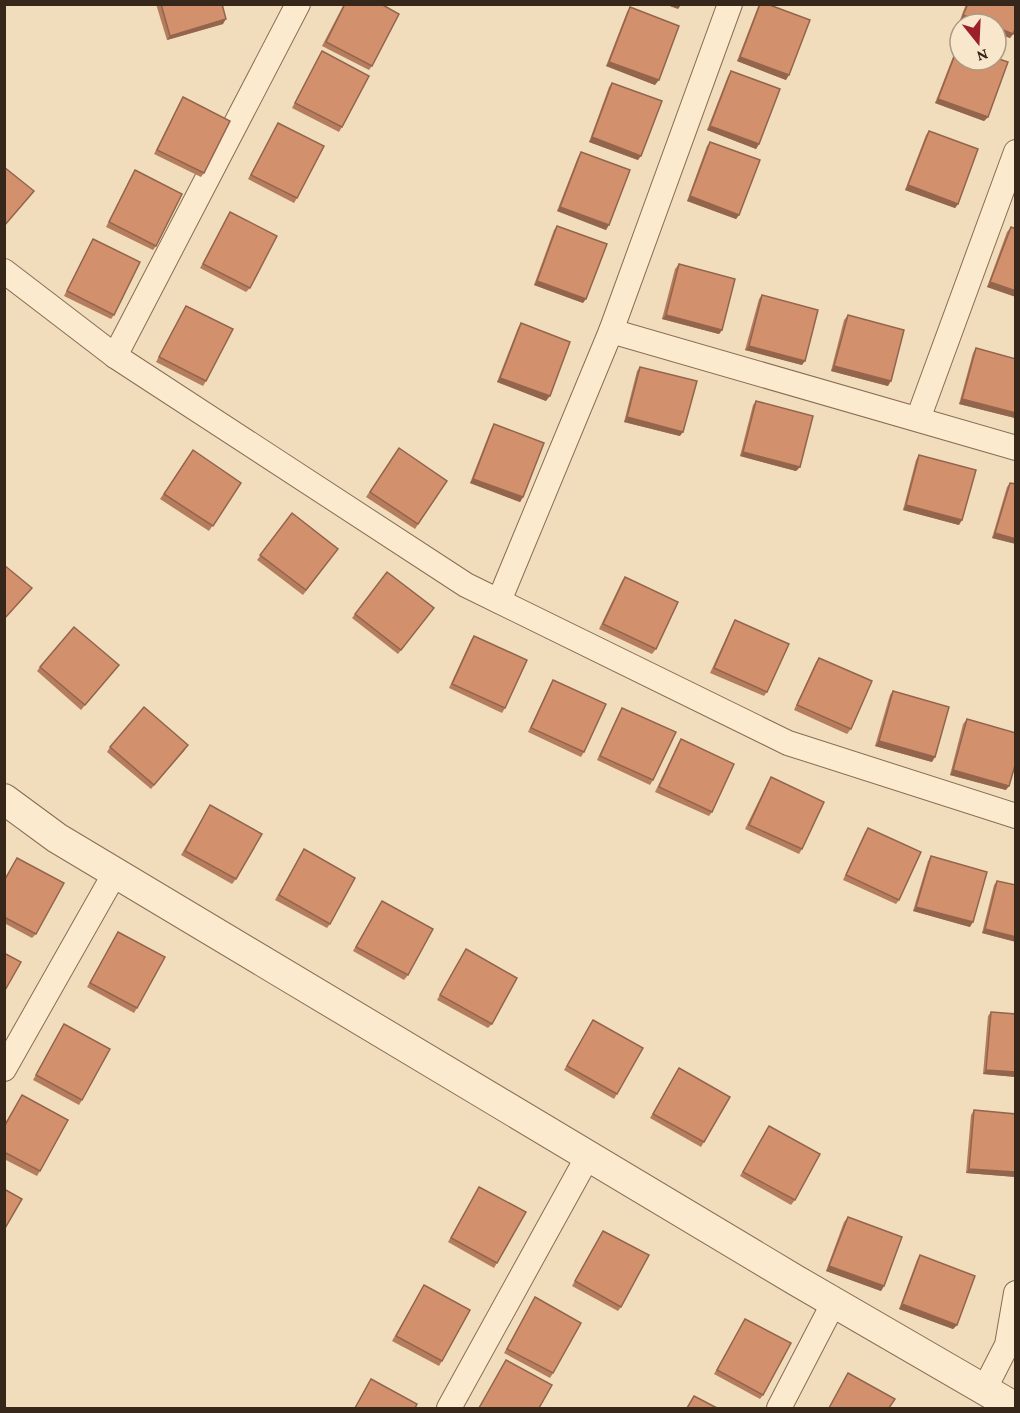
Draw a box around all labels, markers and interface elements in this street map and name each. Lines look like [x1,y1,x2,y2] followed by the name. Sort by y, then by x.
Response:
[948,12,1008,72] north arrow
[975,46,990,66] text: N

